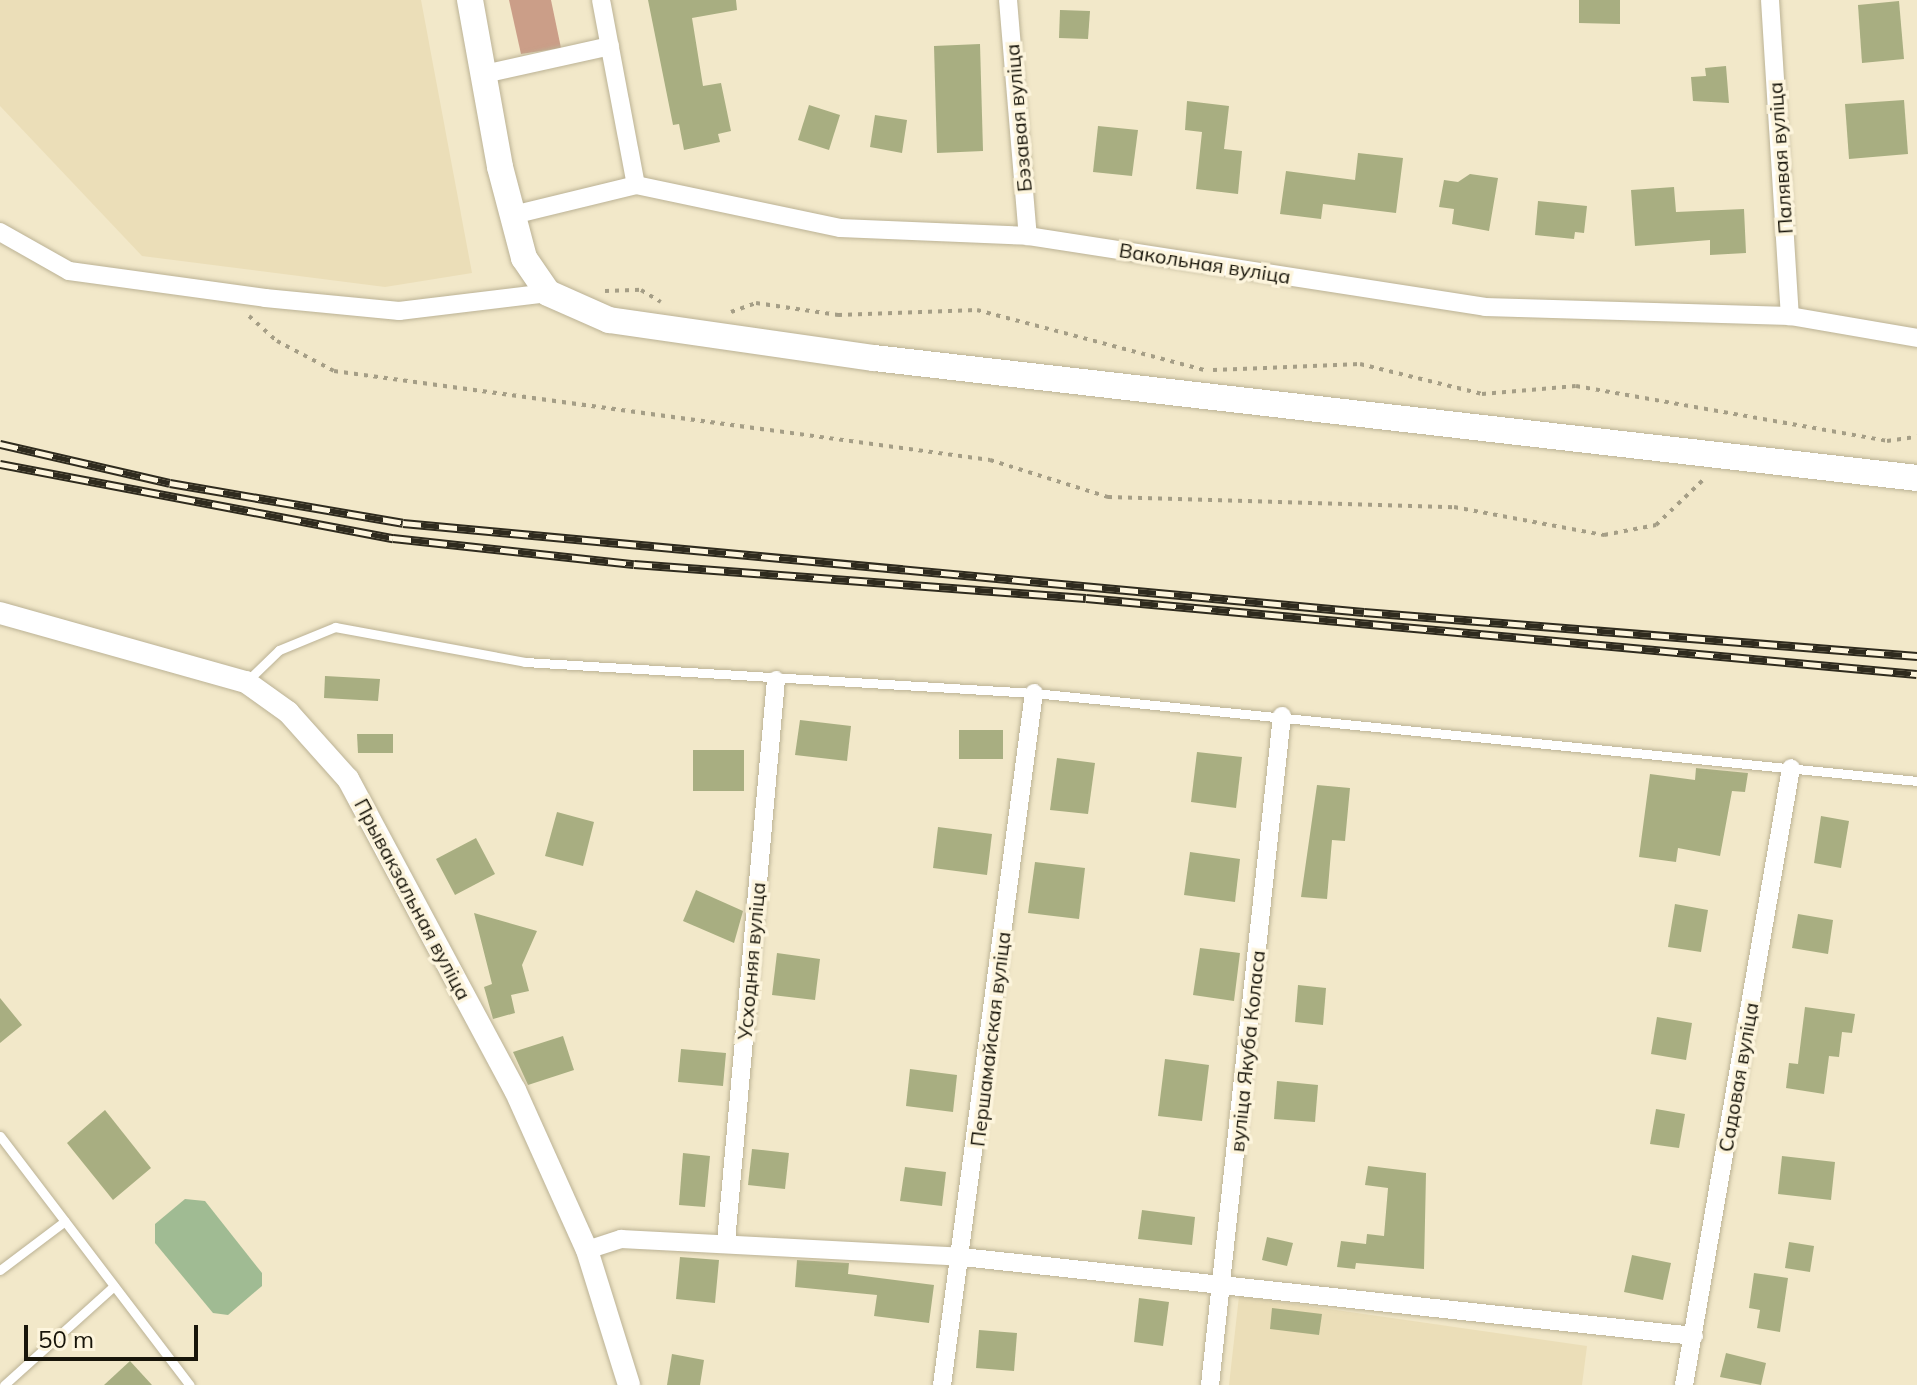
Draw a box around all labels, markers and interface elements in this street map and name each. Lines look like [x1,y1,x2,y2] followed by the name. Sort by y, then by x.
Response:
[1000,43,1036,193] street label: Бэзавая вуліца
[1763,81,1797,235] street label: Палявая вуліца
[1117,238,1293,288] street label: Вакольная вуліца
[350,794,476,1004] street label: Прывакзальная вуліца
[732,881,770,1041] street label: Усходняя вуліца
[965,930,1015,1148] street label: Першамайская вуліца
[1224,949,1270,1153] street label: вуліца Якуба Коласа
[1713,1000,1763,1154] street label: Садовая вуліца
[28,1309,202,1359] scale bar
[38,1324,94,1354] text: 50 m

